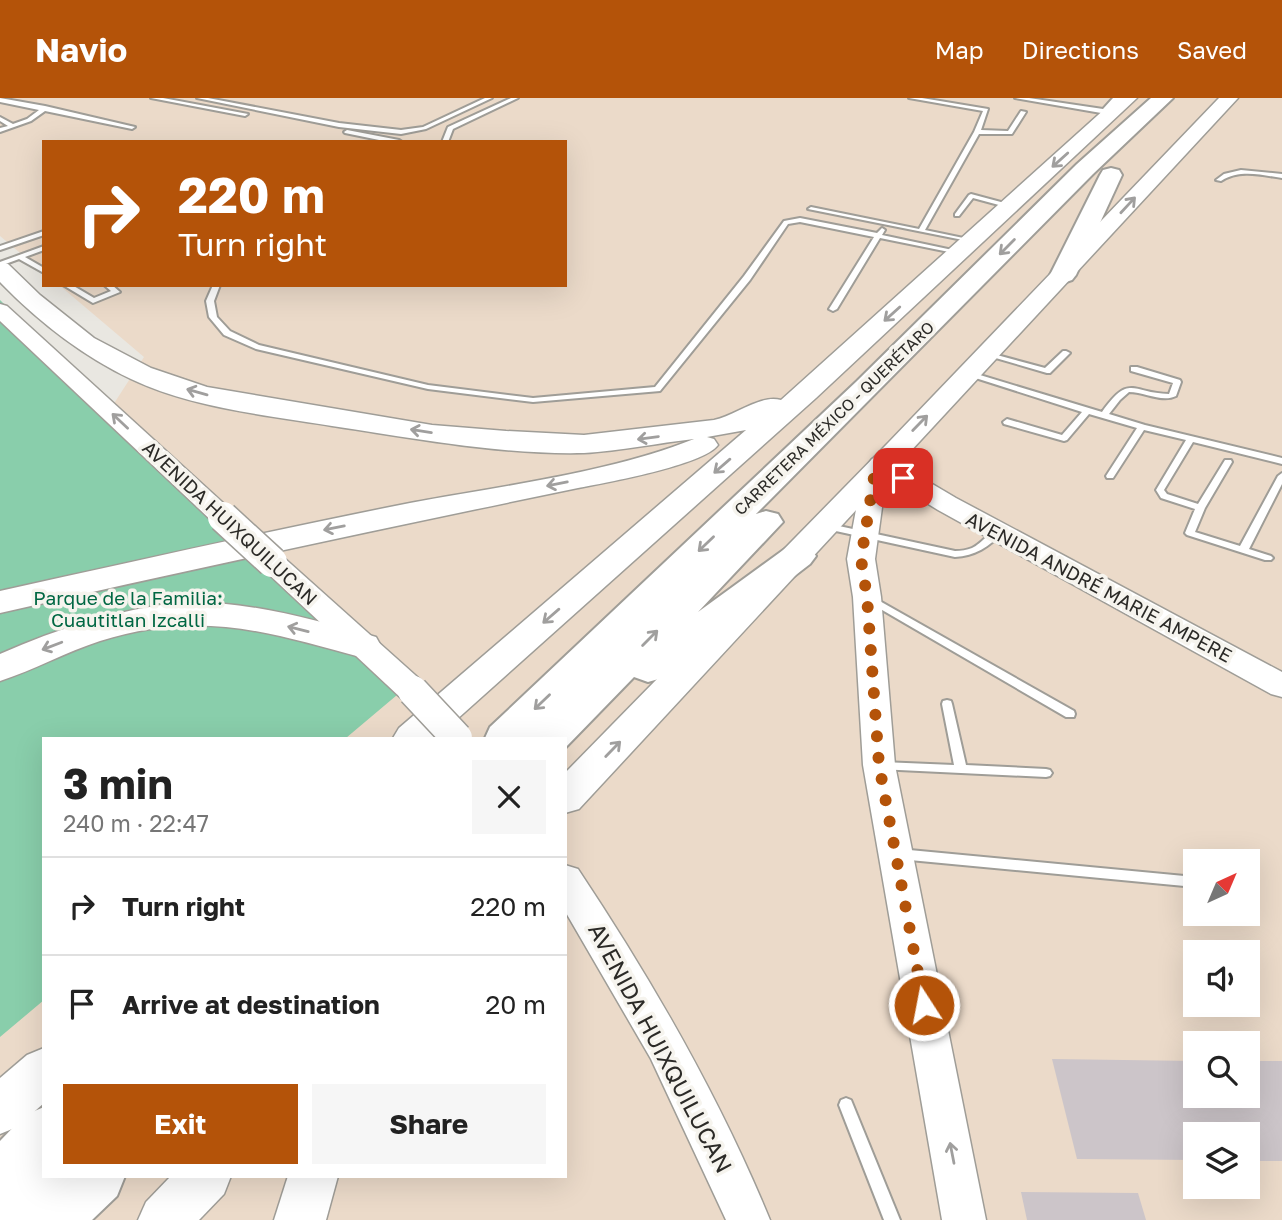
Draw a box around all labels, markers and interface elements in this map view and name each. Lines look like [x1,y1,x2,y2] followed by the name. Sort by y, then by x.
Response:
[35,30,127,69] text: Navio
[935,35,984,64] text: Map
[1022,35,1139,64] text: Directions
[1177,35,1247,64] text: Saved
[1052,152,1069,169] one-way arrow
[178,165,325,224] text: 220 m
[63,168,154,259] icon: right
[1120,196,1136,214] one-way arrow
[178,225,327,263] text: Turn right
[999,238,1016,255] one-way arrow
[884,305,901,322] one-way arrow
[730,317,938,519] street label: CARRETERA MÉXICO - QUERÉTARO
[187,385,209,398] one-way arrow
[112,412,129,429] one-way arrow
[912,415,929,432] one-way arrow
[410,424,433,437] one-way arrow
[637,431,660,444] one-way arrow
[138,436,322,610] street label: AVENIDA HUIXQUILUCAN
[873,448,933,508] pin
[714,457,731,474] one-way arrow
[884,459,922,497] icon: arrive
[546,477,569,491] one-way arrow
[962,507,1236,667] street label: AVENIDA ANDRÉ MARIE AMPERE
[323,522,346,535] one-way arrow
[697,535,714,552] one-way arrow
[33,586,223,631] park label: Parque de la Familia: Cuautitlan Izcalli
[543,608,561,624] one-way arrow
[287,622,310,635] one-way arrow
[641,630,658,647] one-way arrow
[41,640,63,653] one-way arrow
[534,694,551,711] one-way arrow
[604,741,621,758] one-way arrow
[63,758,173,808] text: 3 min
[472,760,546,834] button: close
[63,809,209,837] text: 240 m · 22:47
[1183,849,1260,926] north arrow
[1183,849,1260,1199] map controls
[63,887,101,925] icon: right
[122,891,245,922] text: Turn right
[470,891,546,922] text: 220 m
[583,918,739,1177] street label: AVENIDA HUIXQUILUCAN
[1183,940,1260,1017] button: sound
[887,968,961,1042] position arrow
[63,985,101,1023] icon: arrive
[122,989,380,1020] text: Arrive at destination
[485,989,546,1020] text: 20 m
[1183,1031,1260,1108] button: search
[63,1084,298,1164] button: Exit
[312,1084,546,1164] button: Share
[1183,1122,1260,1199] button: layers
[945,1142,958,1165] one-way arrow

